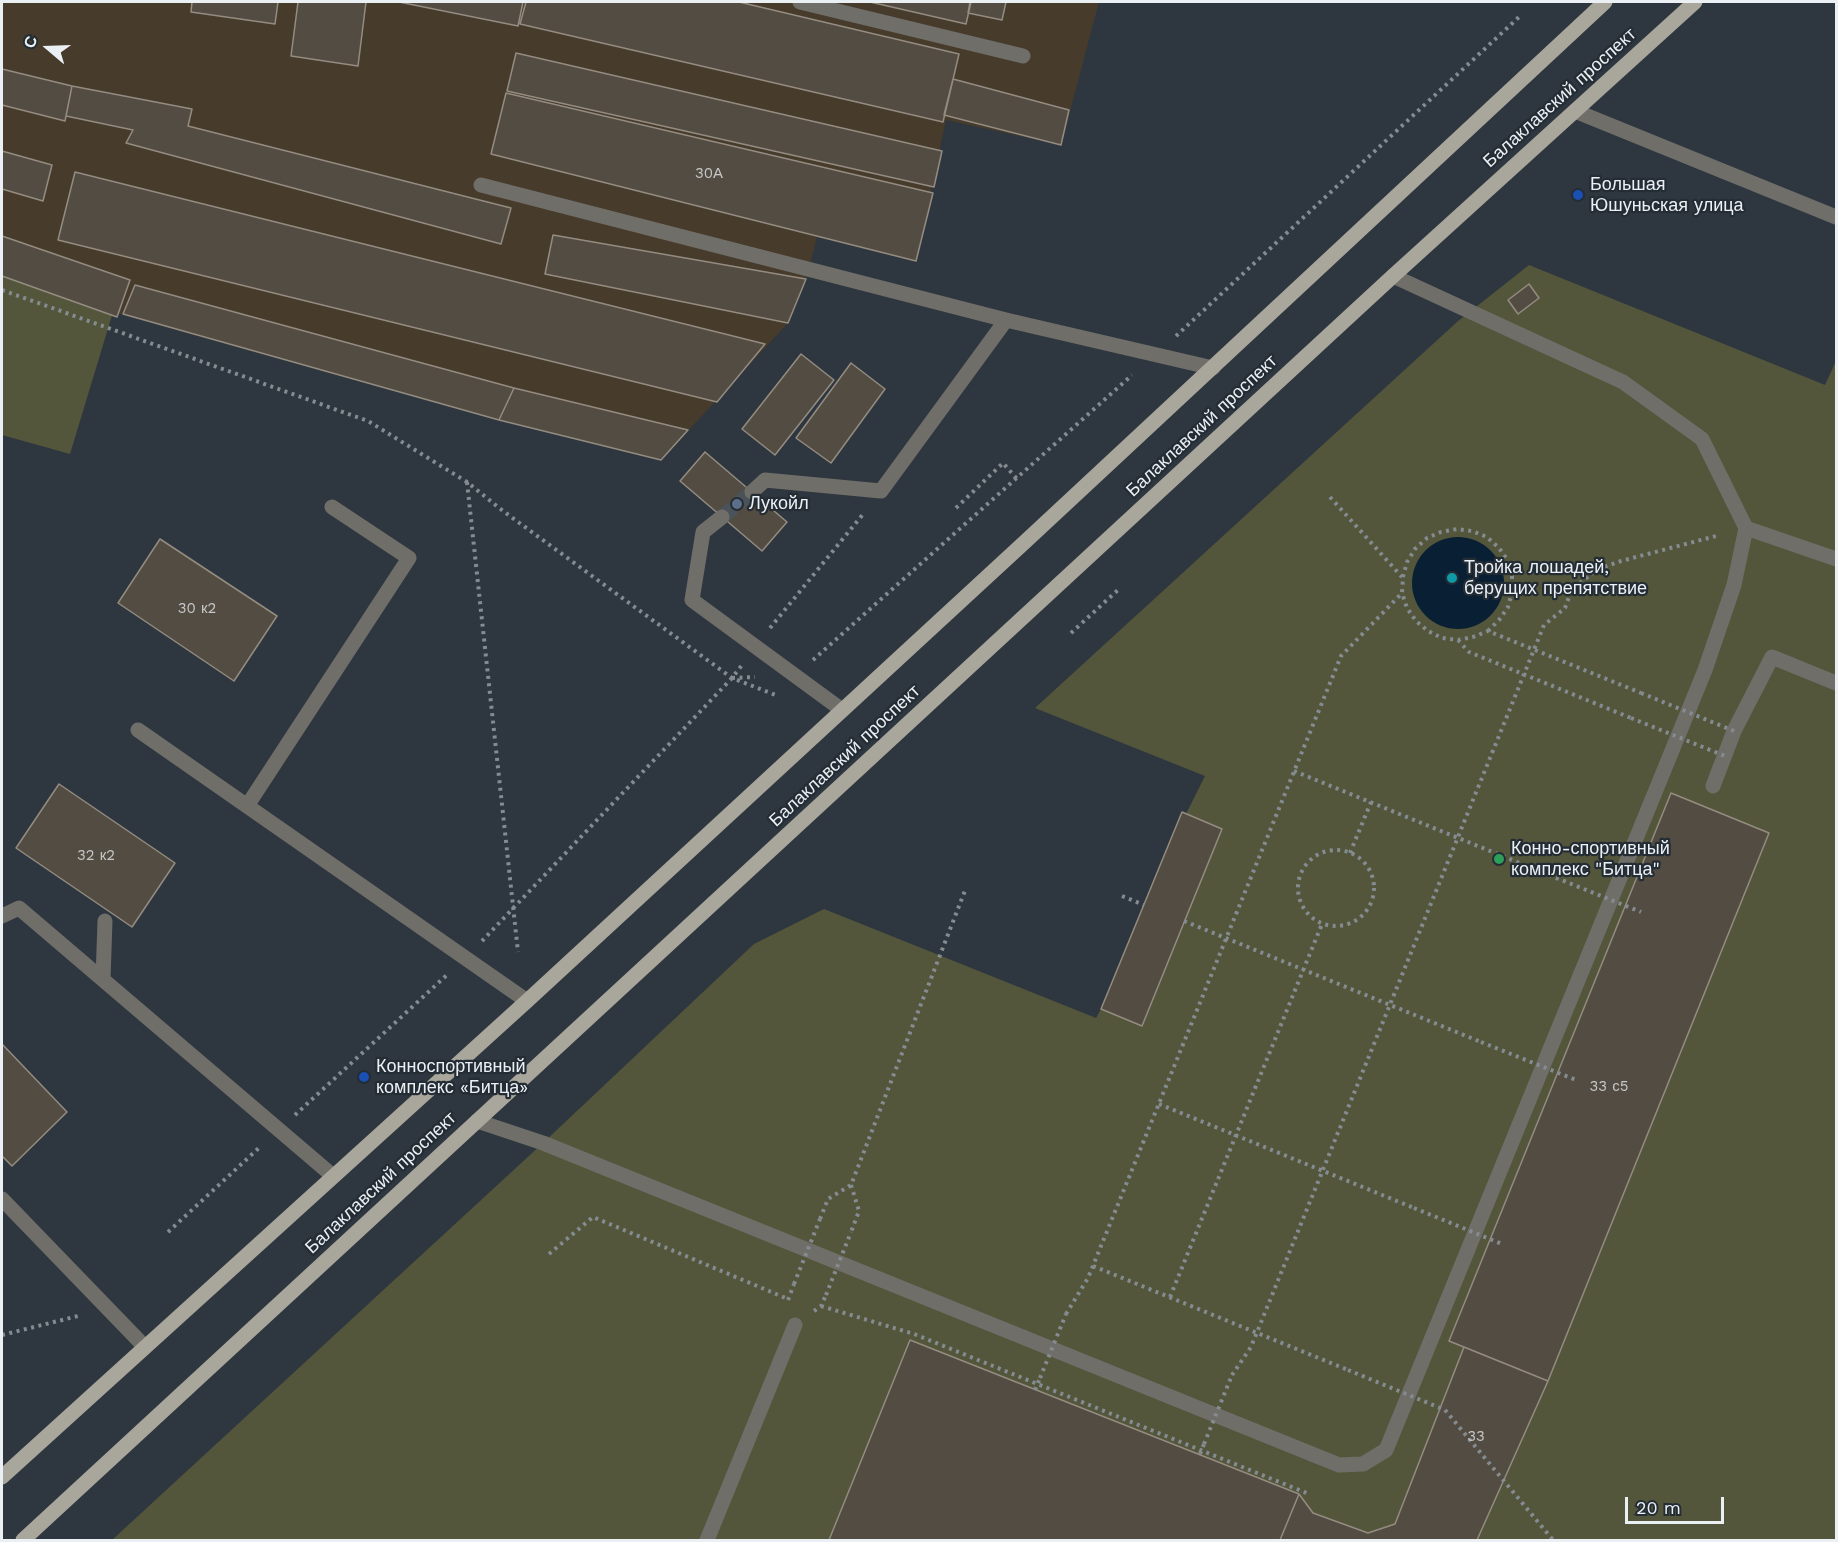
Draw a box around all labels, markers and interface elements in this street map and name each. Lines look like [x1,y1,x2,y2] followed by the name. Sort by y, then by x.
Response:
[18,18,78,78] north arrow
[1479,24,1641,172] street label: Балаклавский проспект
[20,33,41,51] text: С
[695,165,723,183] house number: 30А
[1590,174,1744,216] place label: Большая Юшуньская улица
[1571,188,1585,202] marker: Большая Юшуньская улица
[1122,350,1282,502] street label: Балаклавский проспект
[749,493,809,515] place label: Лукойл
[730,497,744,511] marker: Лукойл
[1464,557,1647,600] place label: Тройка лошадей, берущих препятствие
[1445,571,1459,585] marker: Тройка лошадей, берущих препятствие
[178,600,216,618] house number: 30 к2
[765,680,925,832] street label: Балаклавский проспект
[1511,838,1670,880] place label: Конно-спортивный комплекс "Битца"
[77,847,115,865] house number: 32 к2
[1492,852,1506,866] marker: Конно-спортивный комплекс "Битца"
[376,1056,528,1098] place label: Конноспортивный комплекс «Битца»
[357,1070,371,1084] marker: Конноспортивный комплекс «Битца»
[1590,1078,1628,1096] house number: 33 с5
[301,1107,461,1259] street label: Балаклавский проспект
[1467,1428,1485,1446] house number: 33
[1628,1485,1727,1523] scale bar
[1636,1497,1681,1518] text: 20 m

